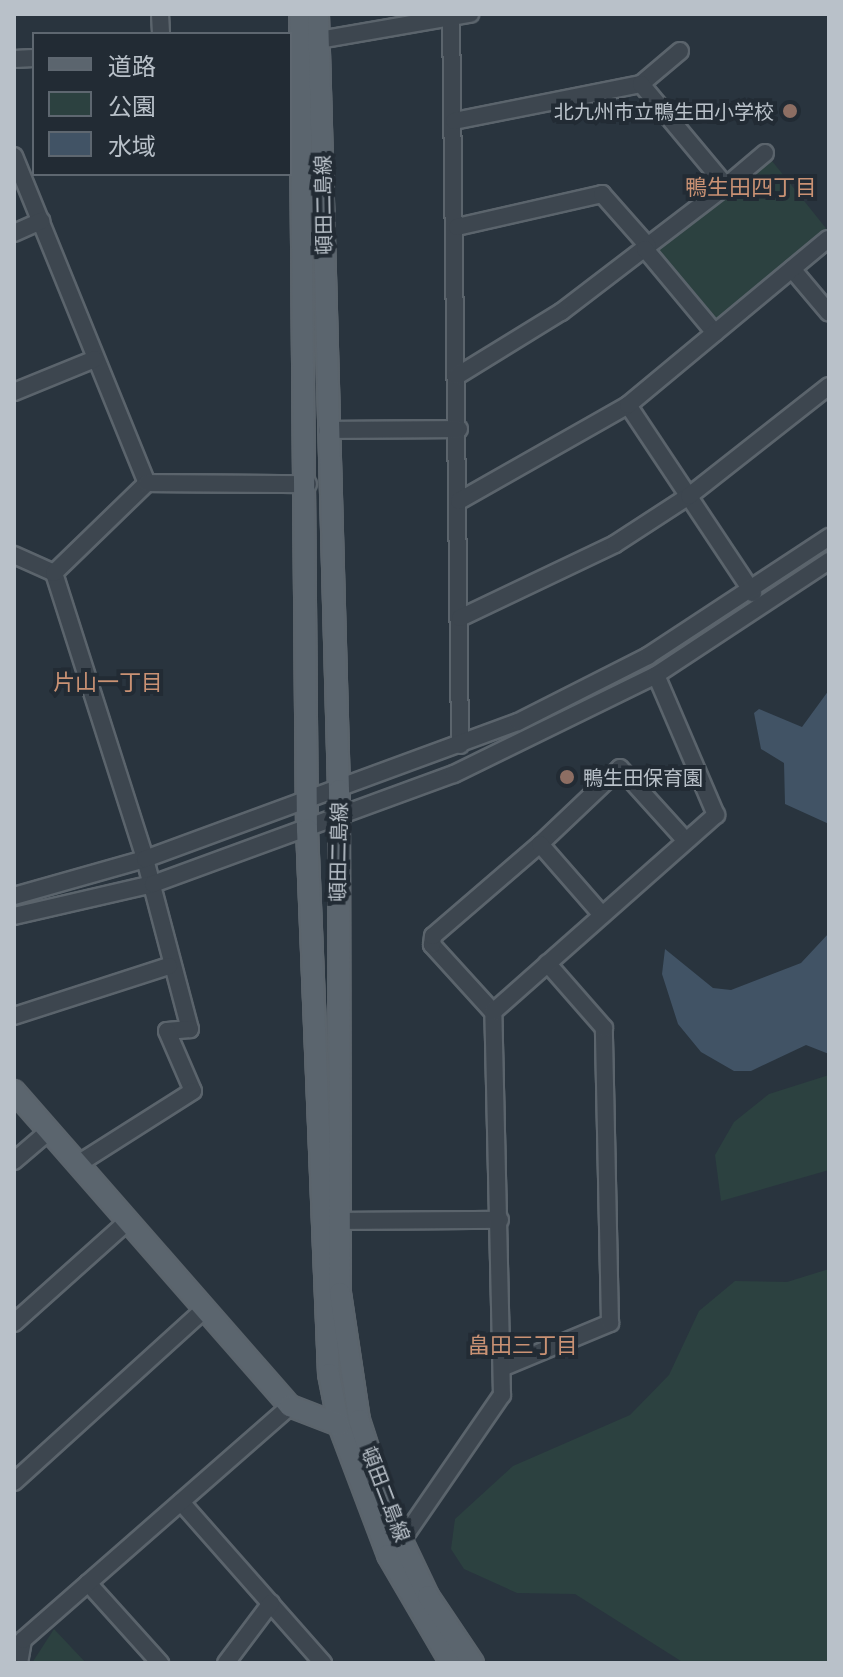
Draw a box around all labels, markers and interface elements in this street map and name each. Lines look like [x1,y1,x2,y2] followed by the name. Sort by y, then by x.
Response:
[32,32,292,176] legend
[108,53,156,80] text: 道路
[108,93,156,120] text: 公園
[554,99,774,123] place label: 北九州市立鴨生田小学校
[781,102,799,120] marker: 北九州市立鴨生田小学校
[108,133,156,160] text: 水域
[310,155,336,255] street label: 頓田二島線
[685,175,817,201] district label: 鴨生田四丁目
[53,670,163,696] district label: 片山一丁目
[583,765,703,789] place label: 鴨生田保育園
[558,768,576,786] marker: 鴨生田保育園
[325,802,351,902] street label: 頓田二島線
[468,1333,578,1359] district label: 畠田三丁目
[357,1443,415,1545] street label: 頓田二島線

